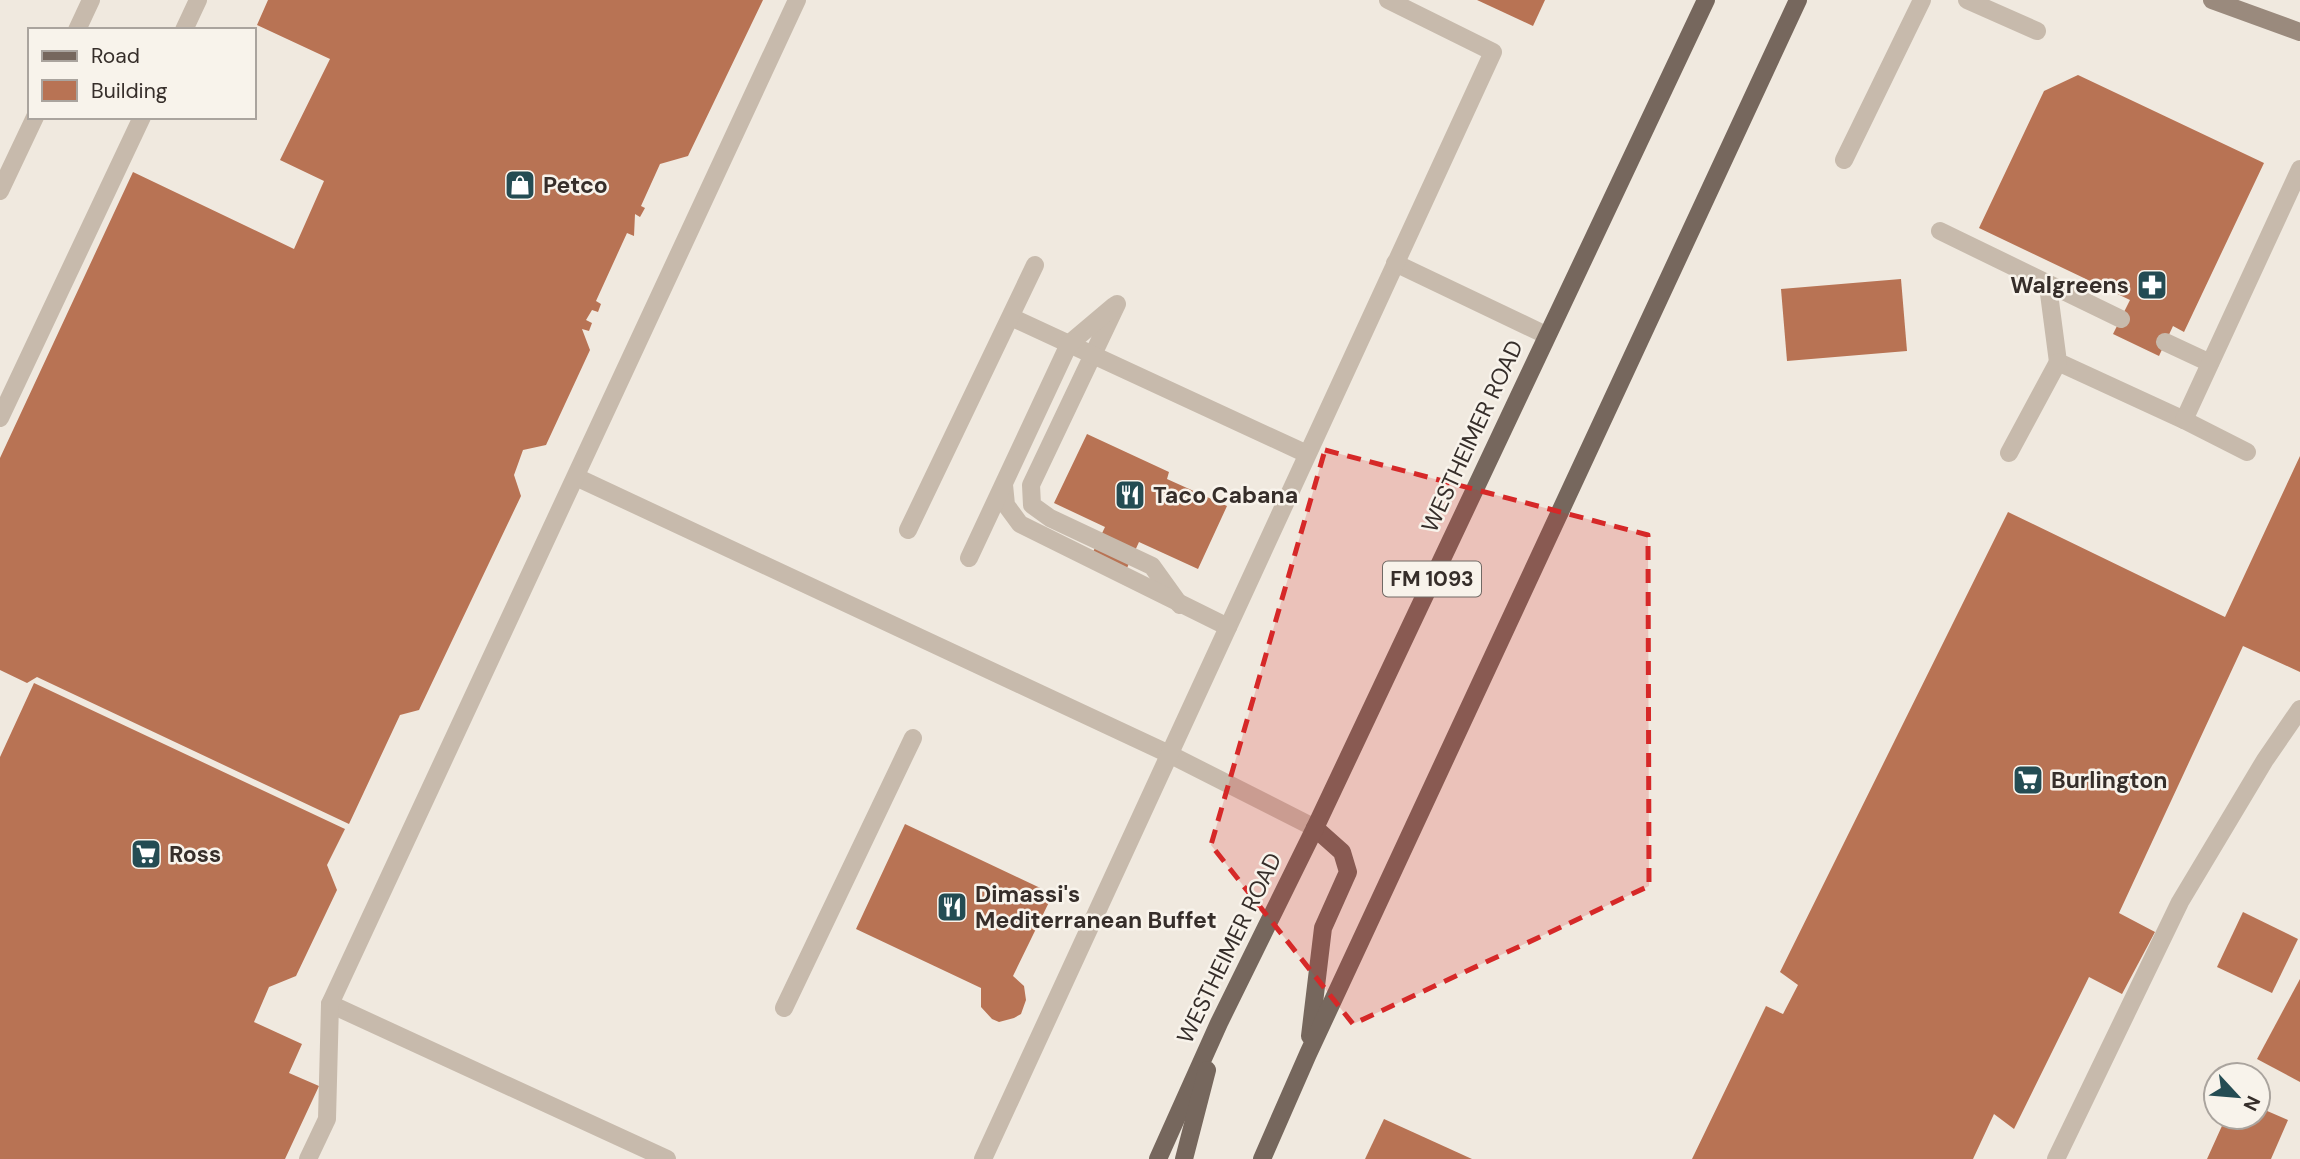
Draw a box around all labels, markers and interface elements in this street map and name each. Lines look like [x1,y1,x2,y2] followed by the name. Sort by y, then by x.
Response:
[28,28,256,119] legend
[91,42,140,70] text: Road
[91,77,168,105] text: Building
[503,168,537,202] shop icon: Petco
[543,170,608,200] place label: Petco
[2135,268,2169,302] pharmacy icon: Walgreens
[2010,270,2129,300] place label: Walgreens
[1414,335,1530,537] street label: WESTHEIMER ROAD
[1113,478,1147,512] restaurant icon: Taco Cabana
[1153,480,1298,510] place label: Taco Cabana
[1383,562,1481,596] road number: FM 1093
[2011,763,2045,797] supermarket icon: Burlington
[2051,765,2167,795] place label: Burlington
[129,837,163,871] supermarket icon: Ross
[169,839,221,869] place label: Ross
[1170,848,1288,1048] street label: WESTHEIMER ROAD
[975,879,1217,935] place label: Dimassi's Mediterranean Buffet
[935,890,969,924] restaurant icon: Dimassi's Mediterranean Buffet
[2202,1061,2272,1131] north arrow
[2238,1092,2266,1115] text: N

